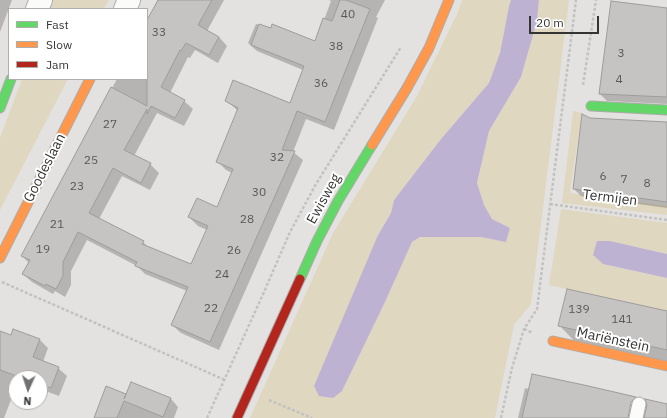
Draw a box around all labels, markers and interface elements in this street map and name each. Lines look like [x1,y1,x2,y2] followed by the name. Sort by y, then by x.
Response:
[8,8,148,80] legend
[341,8,355,22] house number: 40
[531,8,601,34] scale bar
[536,15,564,30] text: 20 m
[46,17,69,32] text: Fast
[152,26,166,40] house number: 33
[46,37,72,52] text: Slow
[329,40,343,54] house number: 38
[617,47,625,61] house number: 3
[46,57,69,72] text: Jam
[615,73,623,87] house number: 4
[314,77,328,91] house number: 36
[103,118,117,132] house number: 27
[21,131,69,205] street label: Goodeslaan
[270,151,284,165] house number: 32
[84,154,98,168] house number: 25
[599,170,607,184] house number: 6
[303,171,345,227] street label: Ewisweg
[620,173,628,187] house number: 7
[643,177,651,191] house number: 8
[70,180,84,194] house number: 23
[252,186,266,200] house number: 30
[582,186,638,210] street label: Termijen
[240,213,254,227] house number: 28
[50,218,64,232] house number: 21
[36,243,50,257] house number: 19
[227,244,241,258] house number: 26
[215,268,229,282] house number: 24
[204,302,218,316] house number: 22
[568,303,590,317] house number: 139
[611,313,633,327] house number: 141
[575,324,651,356] street label: Mariënstein
[8,370,48,410] north arrow
[23,394,32,408] text: N

